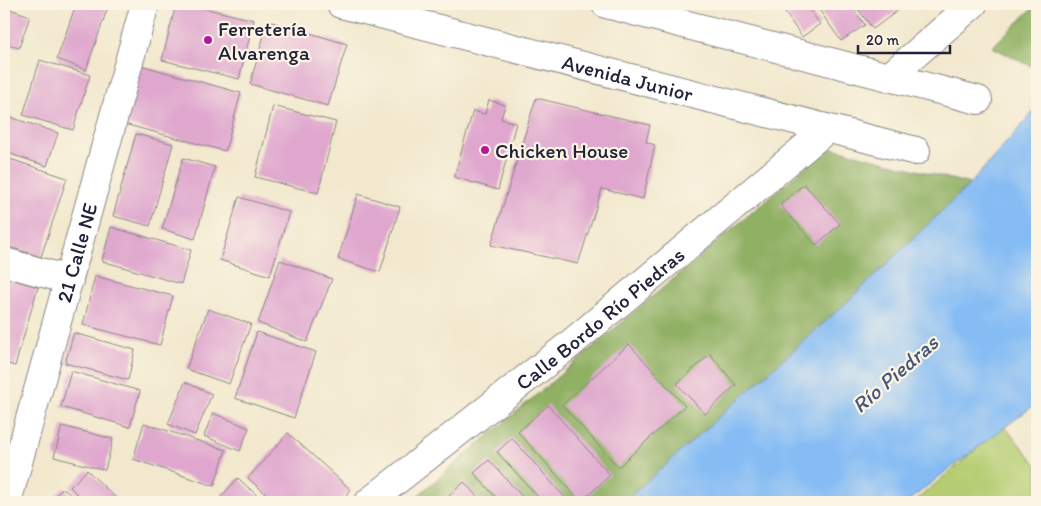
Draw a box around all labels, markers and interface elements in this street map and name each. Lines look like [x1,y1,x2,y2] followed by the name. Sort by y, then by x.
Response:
[218,16,310,65] place label: Ferretería Alvarenga
[858,22,951,54] scale bar
[866,31,900,49] text: 20 m
[202,34,214,46] marker: Ferretería Alvarenga
[560,49,696,106] street label: Avenida Junior
[495,138,628,163] place label: Chicken House
[479,144,491,156] marker: Chicken House
[50,200,102,305] street label: 21 Calle NE
[510,242,689,395] street label: Calle Bordo Río Piedras
[846,328,945,419] water label: Río Piedras

